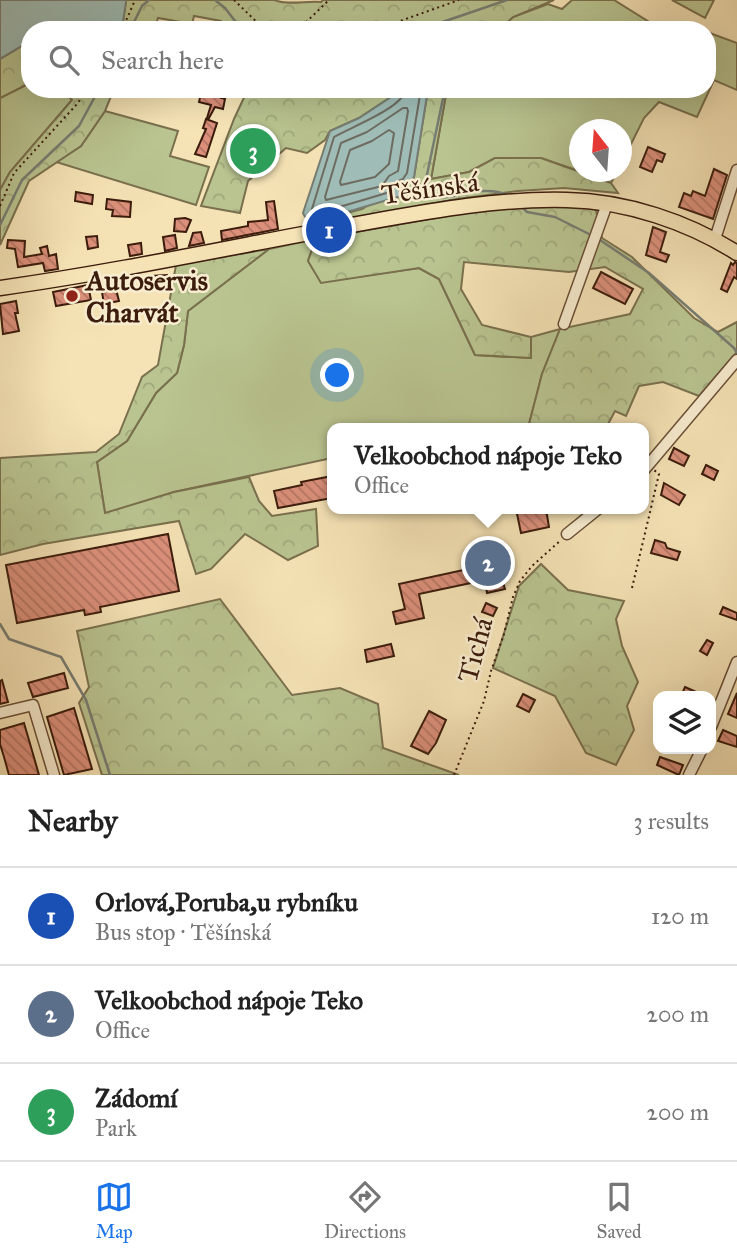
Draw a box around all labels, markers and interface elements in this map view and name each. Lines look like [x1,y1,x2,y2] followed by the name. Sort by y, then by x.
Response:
[21,21,716,98] search box
[45,41,83,79] icon: search
[101,44,224,76] text: Search here
[569,119,632,182] north arrow
[230,125,276,177] pin: 3
[379,164,481,212] street label: Těšínská
[306,204,352,256] pin: 1
[84,263,208,330] place label: Autoservis Charvát
[64,288,80,304] marker: Autoservis Charvát
[320,358,354,392] your location
[327,423,649,514] popup
[354,439,622,471] text: Velkoobchod nápoje Teko
[354,471,409,499] text: Office
[465,537,511,589] pin: 2
[450,613,500,686] street label: Tichá
[653,691,716,754] map controls
[653,691,716,754] button: layers
[28,803,118,839] text: Nearby
[633,807,709,835] text: 3 results
[95,886,358,918] text: Orlová,Poruba,u rybníku
[46,902,56,930] text: 1
[651,902,709,930] text: 120 m
[95,918,271,946] text: Bus stop · Těšínská
[95,984,363,1016] text: Velkoobchod nápoje Teko
[45,1000,57,1028] text: 2
[647,1000,709,1028] text: 200 m
[95,1016,150,1044] text: Office
[95,1082,177,1114] text: Zádomí
[46,1098,56,1126] text: 3
[647,1098,709,1126] text: 200 m
[95,1114,137,1142] text: Park
[95,1178,133,1243] tab: Map
[324,1178,406,1243] tab: Directions
[597,1178,642,1243] tab: Saved

